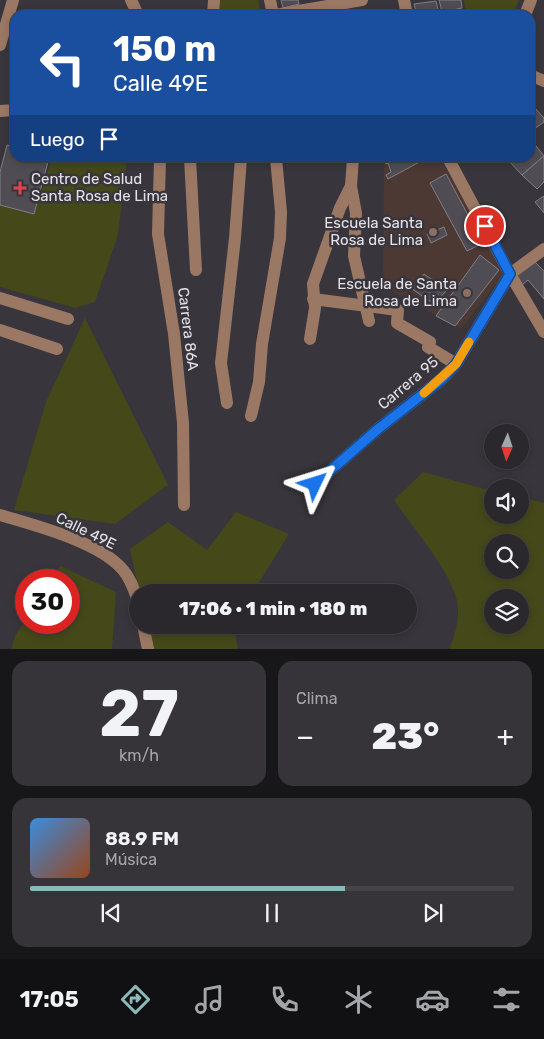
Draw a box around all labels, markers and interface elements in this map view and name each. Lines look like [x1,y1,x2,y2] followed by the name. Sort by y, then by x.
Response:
[113,28,216,70] text: 150 m
[30,30,95,95] icon: left
[113,70,208,97] text: Calle 49E
[95,125,123,153] icon: arrive
[30,128,85,151] text: Luego
[31,170,168,205] place label: Centro de Salud Santa Rosa de Lima
[13,181,27,195] marker: Centro de Salud Santa Rosa de Lima
[464,205,506,247] pin
[471,212,499,240] icon: arrive
[324,214,423,249] place label: Escuela Santa Rosa de Lima
[427,226,439,238] marker: Escuela Santa Rosa de Lima
[337,275,457,310] place label: Escuela de Santa Rosa de Lima
[174,286,202,372] street label: Carrera 86A
[461,287,473,299] marker: Escuela de Santa Rosa de Lima
[374,353,442,413] street label: Carrera 95
[484,424,529,469] north arrow
[484,424,529,634] map controls
[288,457,340,509] position arrow
[484,479,529,524] button: sound
[53,509,119,553] street label: Calle 49E
[484,534,529,579] button: search
[15,569,80,634] speed limit sign: 30
[484,589,529,634] button: layers
[179,597,367,620] text: 17:06 · 1 min · 180 m
[99,675,179,752] text: 27
[296,689,337,708] text: Clima
[372,713,439,759] text: 23°
[296,720,314,753] text: −
[497,720,514,753] text: +
[119,746,159,765] text: km/h
[105,827,179,850] text: 88.9 FM
[105,850,157,869] text: Música
[97,899,125,927] icon: previous
[258,899,286,927] icon: pause
[419,899,447,927] icon: next
[118,982,153,1017] icon: directions
[192,982,227,1017] icon: music
[267,982,302,1017] icon: phone
[341,982,376,1017] icon: climate
[415,982,450,1017] icon: car
[489,982,524,1017] icon: filters
[20,986,79,1013] text: 17:05

